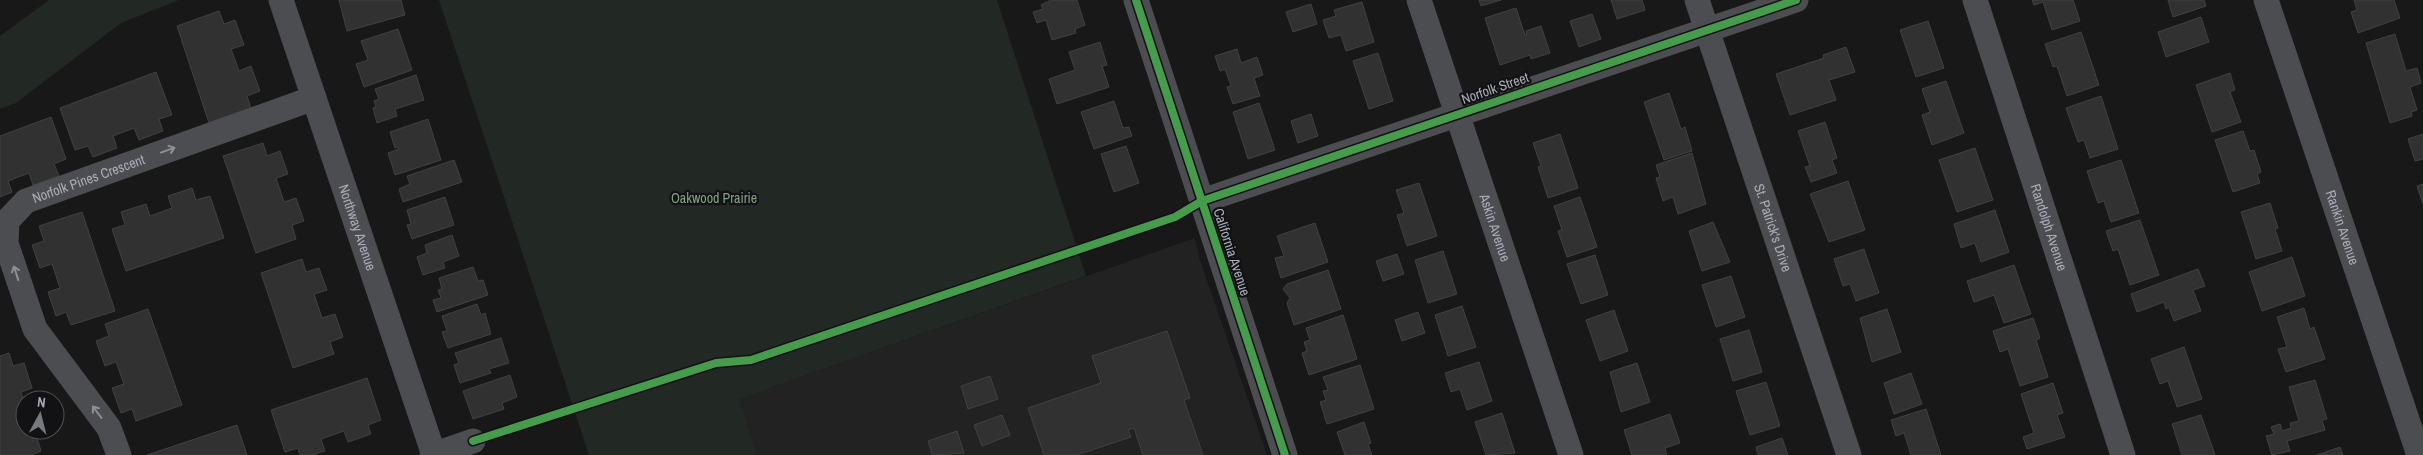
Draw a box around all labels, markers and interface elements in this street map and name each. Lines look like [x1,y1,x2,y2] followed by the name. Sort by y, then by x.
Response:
[1459,68,1531,108] street label: Norfolk Street
[160,145,175,154] one-way arrow
[30,150,147,207] street label: Norfolk Pines Crescent
[1750,181,1796,274] street label: St. Patrick's Drive
[2026,181,2071,273] street label: Randolph Avenue
[335,182,380,273] street label: Northway Avenue
[2322,188,2363,267] street label: Rankin Avenue
[671,189,757,207] park label: Oakwood Prairie
[1475,191,1515,264] street label: Askin Avenue
[1209,206,1255,298] street label: California Avenue
[11,265,21,281] one-way arrow
[15,390,65,440] north arrow
[36,393,47,412] text: N
[92,405,102,419] one-way arrow

